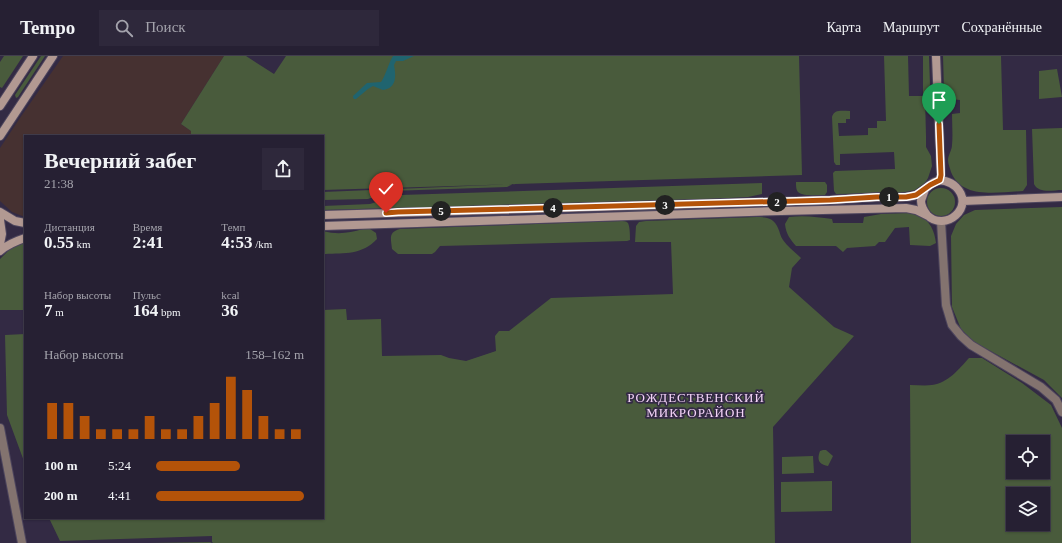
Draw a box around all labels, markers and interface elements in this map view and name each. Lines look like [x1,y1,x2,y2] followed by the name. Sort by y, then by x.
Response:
[99,10,379,46] search box
[20,17,75,38] text: Tempo
[113,17,135,39] icon: search
[145,19,186,35] text: Поиск
[826,20,861,35] text: Карта
[883,20,939,35] text: Маршрут
[961,20,1042,35] text: Сохранённые
[922,83,956,124] pin
[928,89,950,111] icon: arrive
[44,148,196,173] text: Вечерний забег
[262,148,304,190] button: share
[369,172,403,213] pin
[44,176,74,191] text: 21:38
[375,178,397,200] icon: check
[879,187,899,207] pin: 1
[886,191,892,203] text: 1
[767,192,787,212] pin: 2
[655,195,675,215] pin: 3
[774,196,780,208] text: 2
[543,198,563,218] pin: 4
[662,199,668,211] text: 3
[431,201,451,221] pin: 5
[550,202,556,214] text: 4
[438,205,444,217] text: 5
[44,221,95,233] text: Дистанция
[133,221,162,233] text: Время
[221,221,245,233] text: Темп
[44,233,74,252] text: 0.55
[133,233,164,252] text: 2:41
[221,233,253,252] text: 4:53
[74,238,91,250] text: km
[253,238,272,250] text: /km
[44,289,111,301] text: Набор высоты
[133,289,161,301] text: Пульс
[221,289,240,301] text: kcal
[44,301,53,320] text: 7
[133,301,158,320] text: 164
[221,301,238,320] text: 36
[53,306,64,318] text: m
[158,306,180,318] text: bpm
[44,347,123,362] text: Набор высоты
[245,347,304,362] text: 158–162 m
[627,390,765,420] district label: РОЖДЕСТВЕНСКИЙ МИКРОРАЙОН
[1006,435,1050,531] map controls
[1006,435,1050,479] button: locate
[44,458,78,473] text: 100 m
[108,458,131,473] text: 5:24
[1006,487,1050,531] button: layers
[44,488,78,503] text: 200 m
[108,488,131,503] text: 4:41

